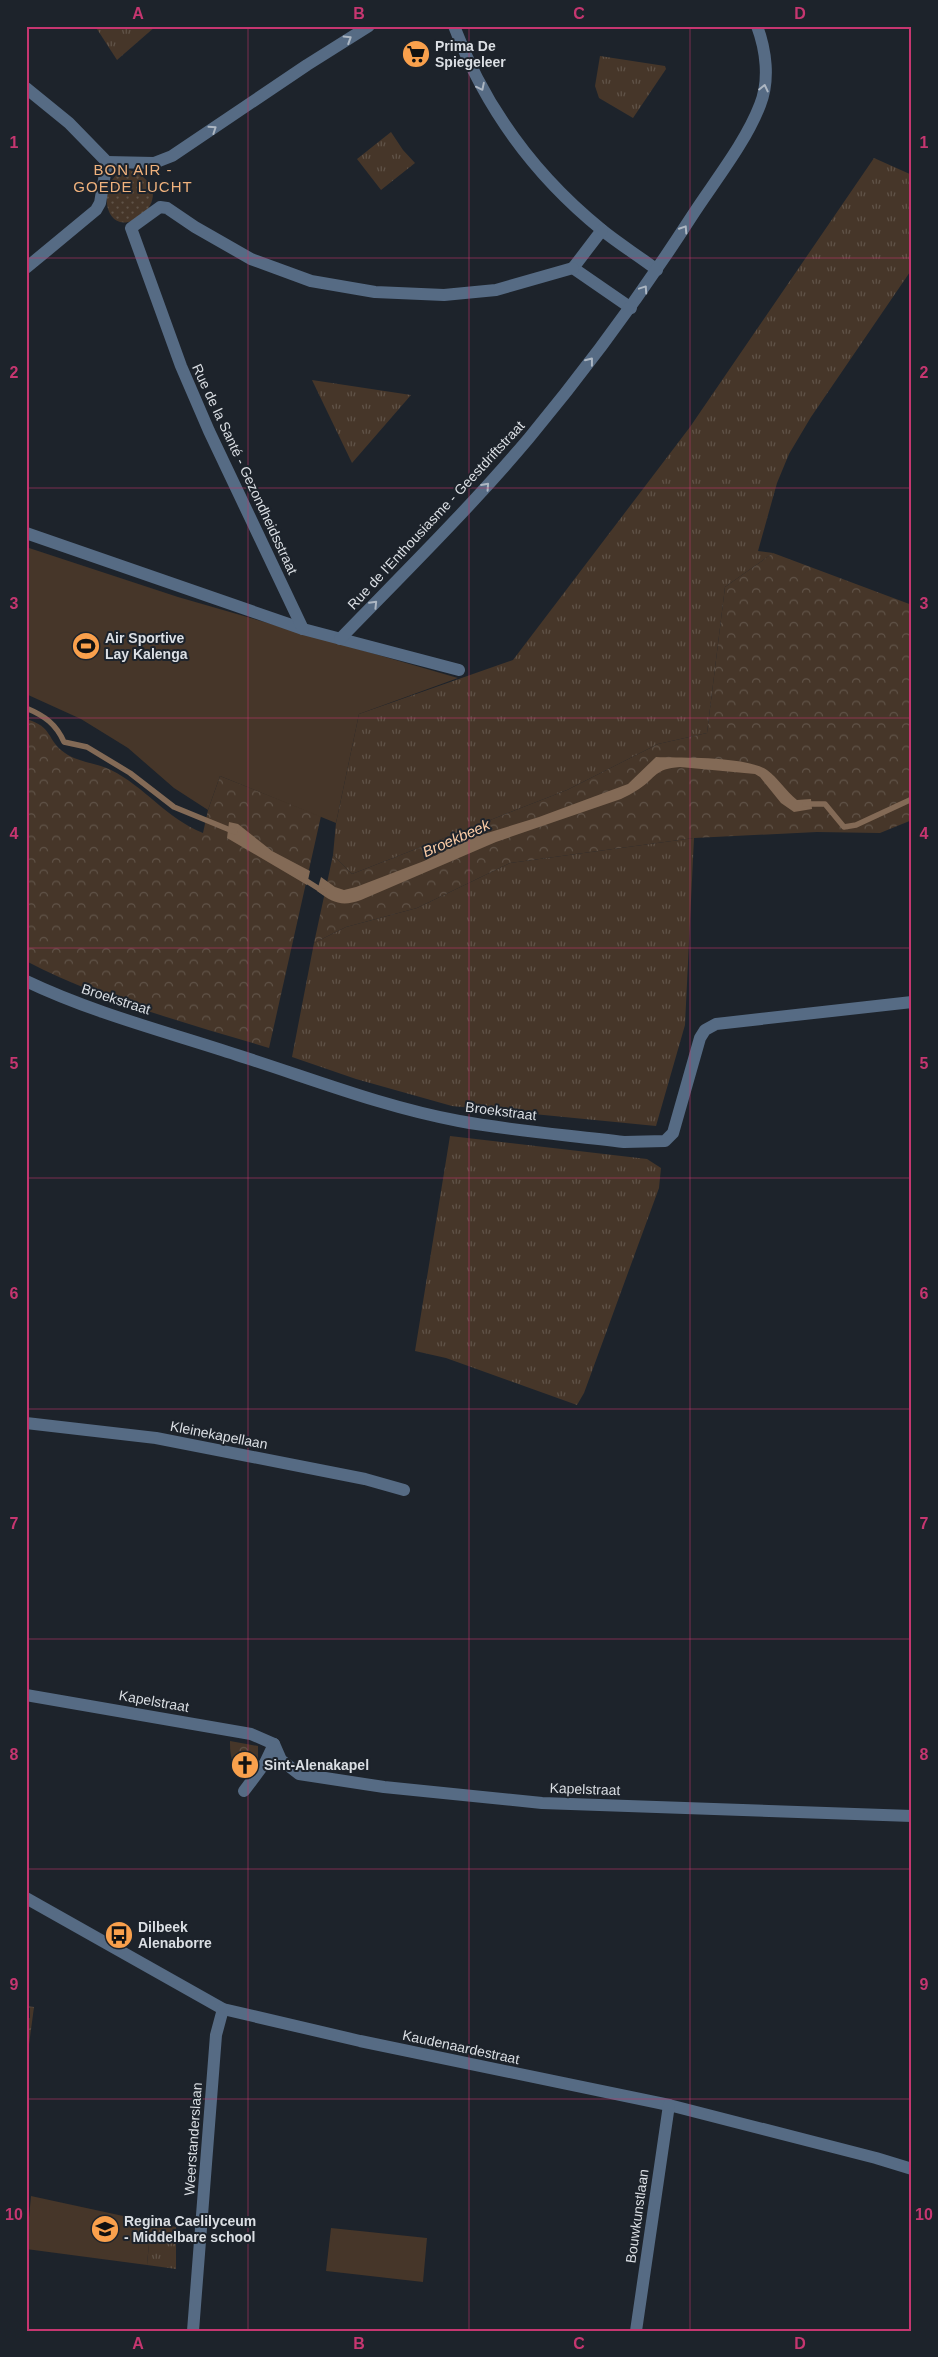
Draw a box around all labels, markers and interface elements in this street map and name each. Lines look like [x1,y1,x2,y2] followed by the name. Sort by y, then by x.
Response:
[132,5,144,22] text: A
[353,5,365,22] text: B
[573,5,585,22] text: C
[794,5,806,22] text: D
[343,36,352,46] one-way arrow
[435,38,506,70] place label: Prima De Spiegeleer
[401,39,431,69] supermarket icon: Prima De Spiegeleer
[475,82,485,91] one-way arrow
[758,84,769,93] one-way arrow
[207,126,216,135] one-way arrow
[10,134,19,151] text: 1
[920,134,929,151] text: 1
[73,161,193,195] district label: BON AIR - GOEDE LUCHT
[678,225,687,234] one-way arrow
[638,285,647,294] one-way arrow
[584,358,592,367] one-way arrow
[189,361,301,577] street label: Rue de la Santé - Gezondheidsstraat
[10,364,19,381] text: 2
[920,364,929,381] text: 2
[344,417,528,612] street label: Rue de l'Enthousiasme - Geestdriftstraat
[480,482,489,491] one-way arrow
[10,595,19,612] text: 3
[920,595,929,612] text: 3
[368,601,377,610] one-way arrow
[105,630,188,662] place label: Air Sportive Lay Kalenga
[71,631,101,661] sports icon: Air Sportive Lay Kalenga
[420,815,494,860] water label: Broekbeek
[10,825,19,842] text: 4
[920,825,929,842] text: 4
[79,980,153,1018] street label: Broekstraat
[10,1055,19,1072] text: 5
[920,1055,929,1072] text: 5
[464,1099,538,1123] street label: Broekstraat
[10,1285,19,1302] text: 6
[920,1285,929,1302] text: 6
[169,1418,269,1452] street label: Kleinekapellaan
[10,1515,19,1532] text: 7
[920,1515,929,1532] text: 7
[118,1687,190,1715] street label: Kapelstraat
[10,1746,19,1763] text: 8
[920,1746,929,1763] text: 8
[230,1750,260,1780] church icon: Sint-Alenakapel
[264,1757,369,1773] place label: Sint-Alenakapel
[549,1780,621,1798] street label: Kapelstraat
[138,1919,212,1951] place label: Dilbeek Alenaborre
[104,1920,134,1950] bus stop icon: Dilbeek Alenaborre
[10,1976,19,1993] text: 9
[920,1976,929,1993] text: 9
[401,2027,521,2067] street label: Kaudenaardestraat
[181,2082,205,2196] street label: Weerstanderslaan
[622,2168,652,2264] street label: Bouwkunstlaan
[5,2206,23,2223] text: 10
[915,2206,933,2223] text: 10
[124,2213,256,2245] place label: Regina Caelilyceum - Middelbare school
[90,2214,120,2244] school or university icon: Regina Caelilyceum - Middelbare school
[132,2335,144,2352] text: A
[353,2335,365,2352] text: B
[573,2335,585,2352] text: C
[794,2335,806,2352] text: D

